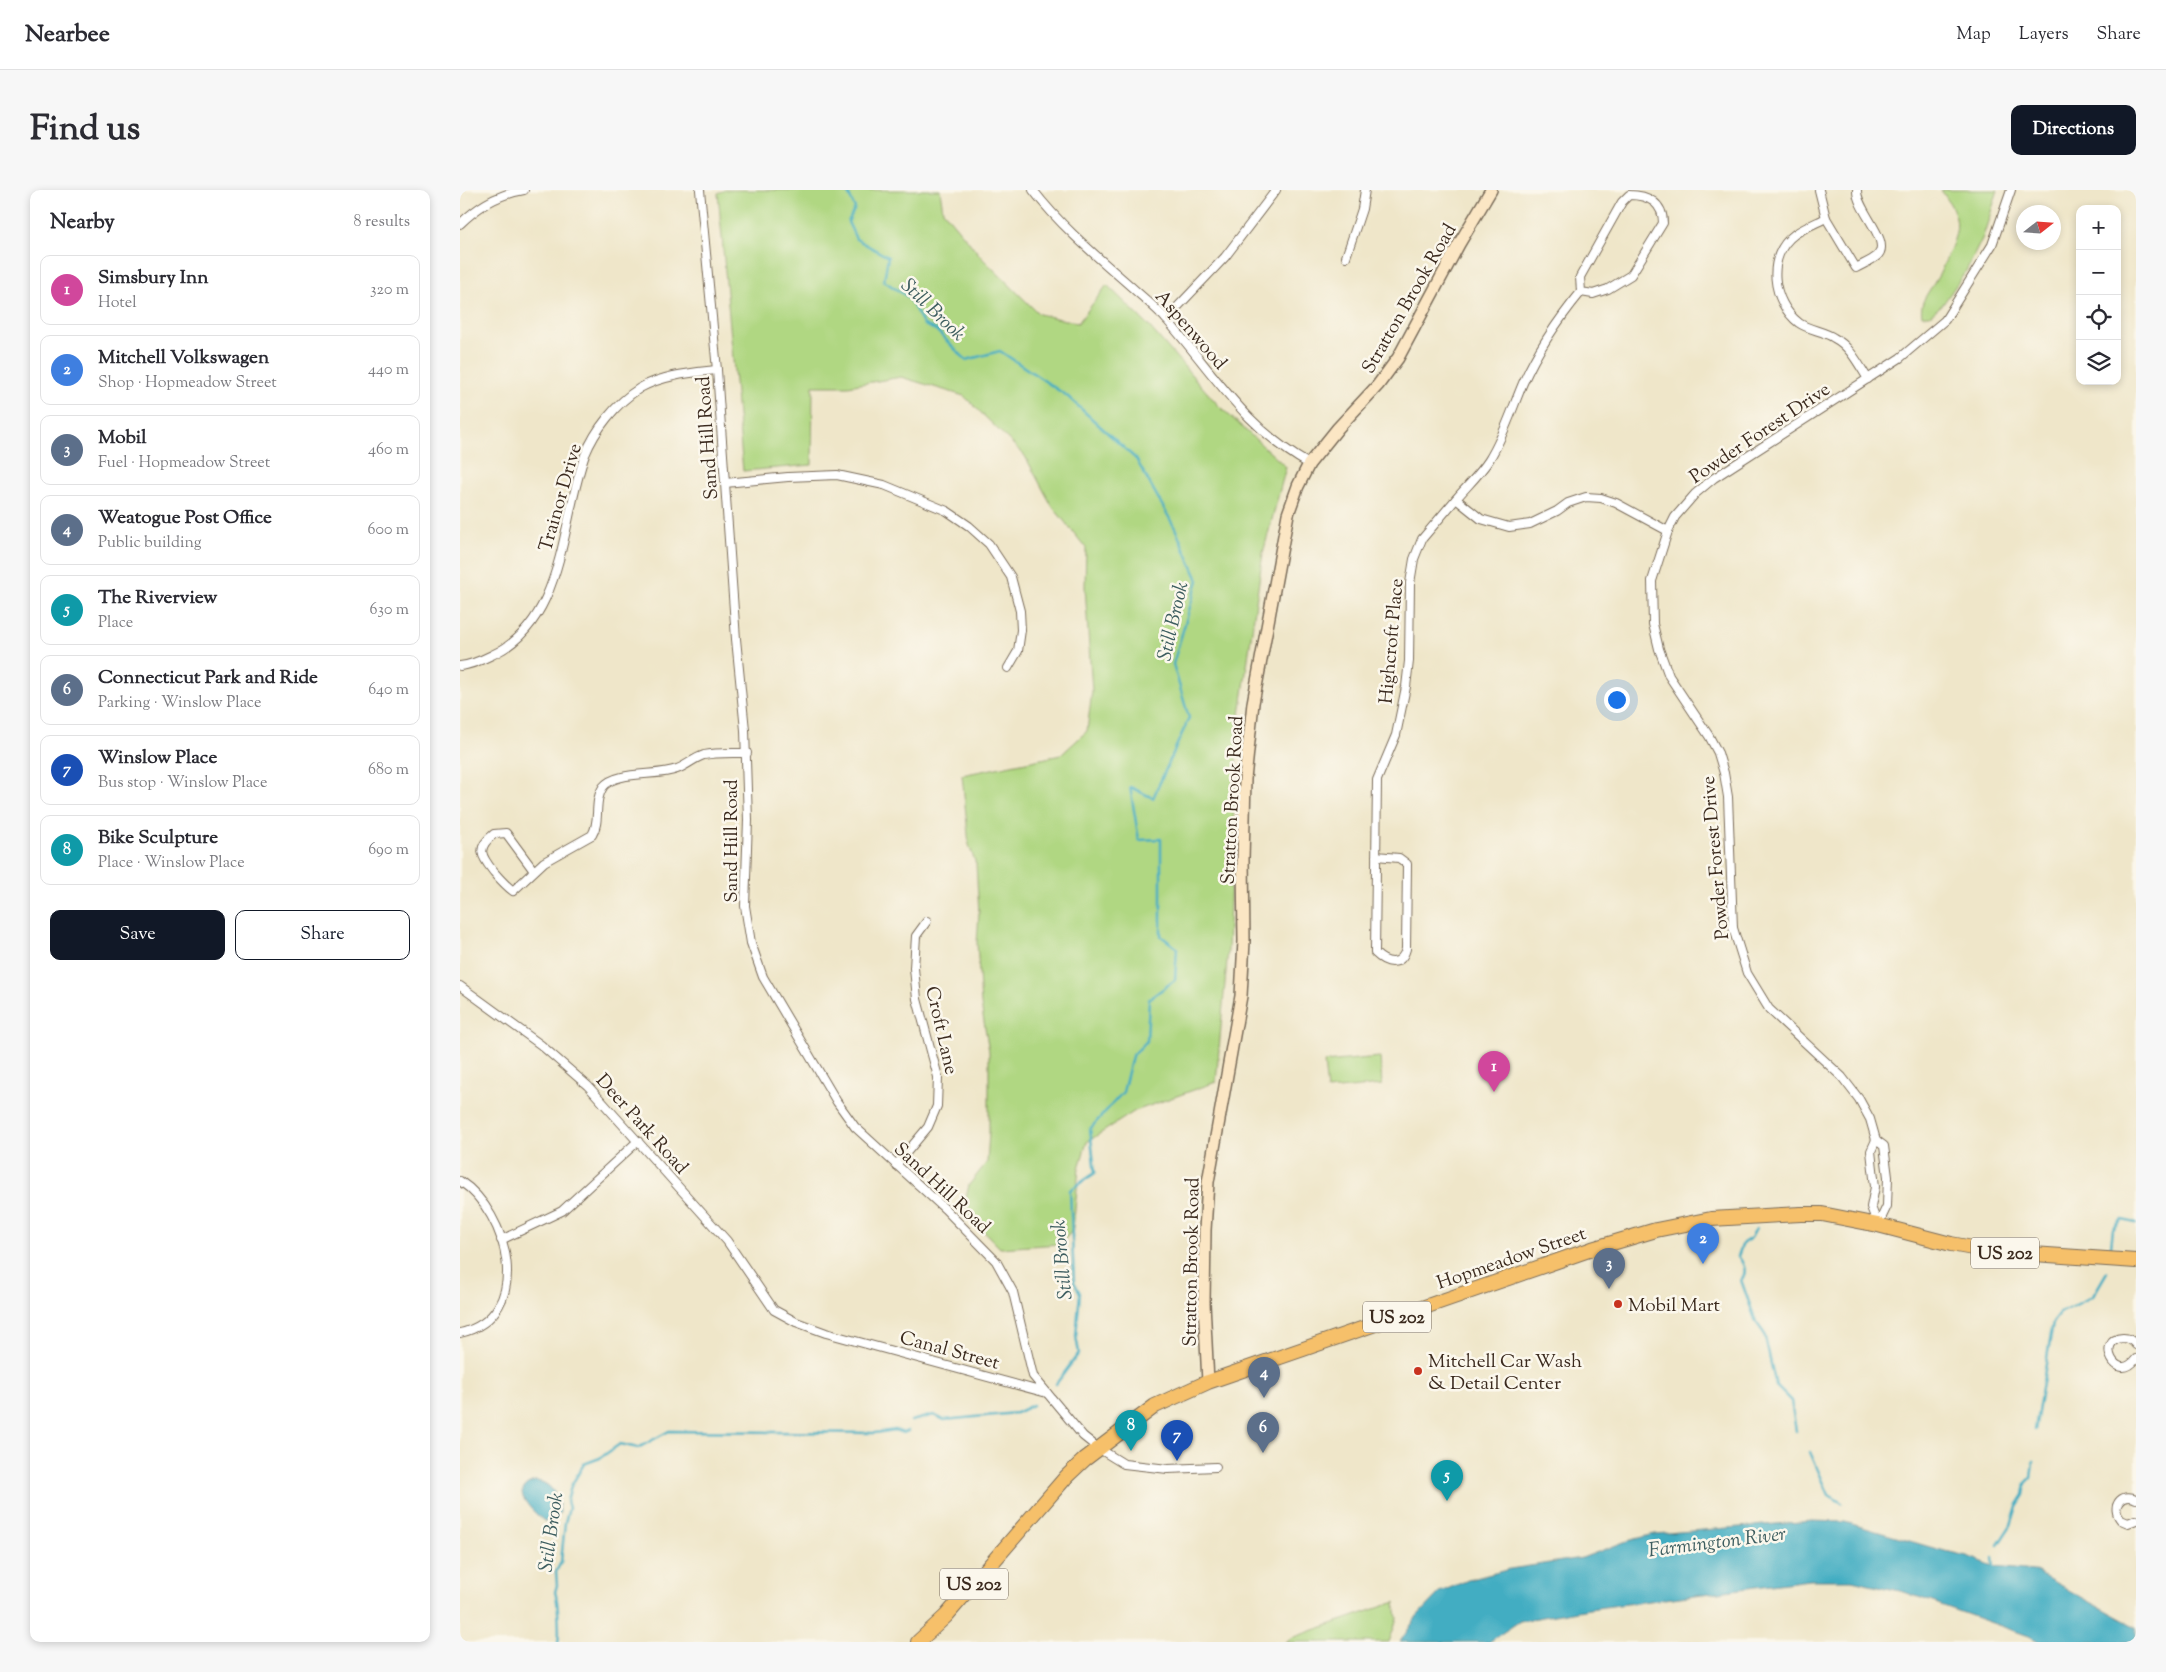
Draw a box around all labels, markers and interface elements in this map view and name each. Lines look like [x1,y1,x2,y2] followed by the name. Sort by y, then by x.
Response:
[25,18,110,52] text: Nearbee
[1956,22,1991,48] text: Map
[2019,22,2069,48] text: Layers
[2097,22,2141,48] text: Share
[30,105,140,156] text: Find us
[2011,105,2136,155] button: Directions
[2016,205,2061,250] north arrow
[2076,205,2121,385] map controls
[2076,205,2121,250] button: +
[50,208,115,238] text: Nearby
[354,211,410,234] text: 8 results
[1356,219,1464,379] street label: Stratton Brook Road
[2076,250,2121,295] button: −
[98,265,208,292] text: Simsbury Inn
[893,273,971,349] water label: Still Brook
[64,279,70,302] text: 1
[370,279,409,302] text: 320 m
[1148,285,1233,377] street label: Aspenwood
[98,292,137,315] text: Hotel
[2076,295,2121,340] button: locate
[2076,340,2121,385] button: layers
[98,345,269,372] text: Mitchell Volkswagen
[63,359,71,382] text: 2
[368,359,409,382] text: 440 m
[98,372,277,395] text: Shop · Hopmeadow Street
[691,375,726,500] street label: Sand Hill Road
[1685,377,1836,491] street label: Powder Forest Drive
[98,425,146,452] text: Mobil
[64,439,70,462] text: 3
[368,439,409,462] text: 460 m
[533,440,590,555] street label: Trainor Drive
[98,452,270,475] text: Fuel · Hopmeadow Street
[98,505,272,532] text: Weatogue Post Office
[63,519,71,542] text: 4
[367,519,409,542] text: 600 m
[98,532,202,555] text: Public building
[1374,577,1411,705] street label: Highcroft Place
[1151,579,1198,664] water label: Still Brook
[98,585,218,612] text: The Riverview
[64,599,70,622] text: 5
[370,599,409,622] text: 630 m
[98,612,133,635] text: Place
[98,665,318,692] text: Connecticut Park and Ride
[63,679,71,702] text: 6
[368,679,409,702] text: 640 m
[1604,687,1630,713] your location
[98,692,262,715] text: Parking · Winslow Place
[1216,715,1251,885] street label: Stratton Brook Road
[98,745,217,772] text: Winslow Place
[63,759,71,782] text: 7
[368,759,409,782] text: 680 m
[98,772,268,795] text: Bus stop · Winslow Place
[1696,775,1737,941] street label: Powder Forest Drive
[719,779,746,903] street label: Sand Hill Road
[98,825,218,852] text: Bike Sculpture
[63,839,71,862] text: 8
[368,839,409,862] text: 690 m
[98,852,245,875] text: Place · Winslow Place
[50,910,225,960] button: Save
[235,910,410,960] button: Share
[917,984,964,1077] street label: Croft Lane
[1478,1051,1510,1092] pin: 1
[589,1068,694,1181] street label: Deer Park Road
[887,1137,996,1241] street label: Sand Hill Road
[1178,1177,1207,1347] street label: Stratton Brook Road
[1046,1219,1081,1301] water label: Still Brook
[1433,1221,1591,1298] street label: Hopmeadow Street
[1687,1223,1719,1264] pin: 2
[1971,1238,2039,1268] road number: US 202
[1593,1248,1625,1289] pin: 3
[1628,1293,1721,1320] place label: Mobil Mart
[1612,1298,1624,1310] marker: Mobil Mart
[1363,1302,1431,1332] road number: US 202
[896,1325,1003,1378] street label: Canal Street
[1428,1349,1582,1398] place label: Mitchell Car Wash & Detail Center
[1248,1357,1280,1398] pin: 4
[1412,1365,1424,1377] marker: Mitchell Car Wash & Detail Center
[1115,1410,1147,1451] pin: 8
[1247,1412,1279,1453] pin: 6
[1161,1420,1193,1461] pin: 7
[1431,1460,1463,1501] pin: 5
[533,1491,572,1574] water label: Still Brook
[1647,1521,1788,1566] water label: Farmington River
[940,1568,1008,1600] road number: US 202

